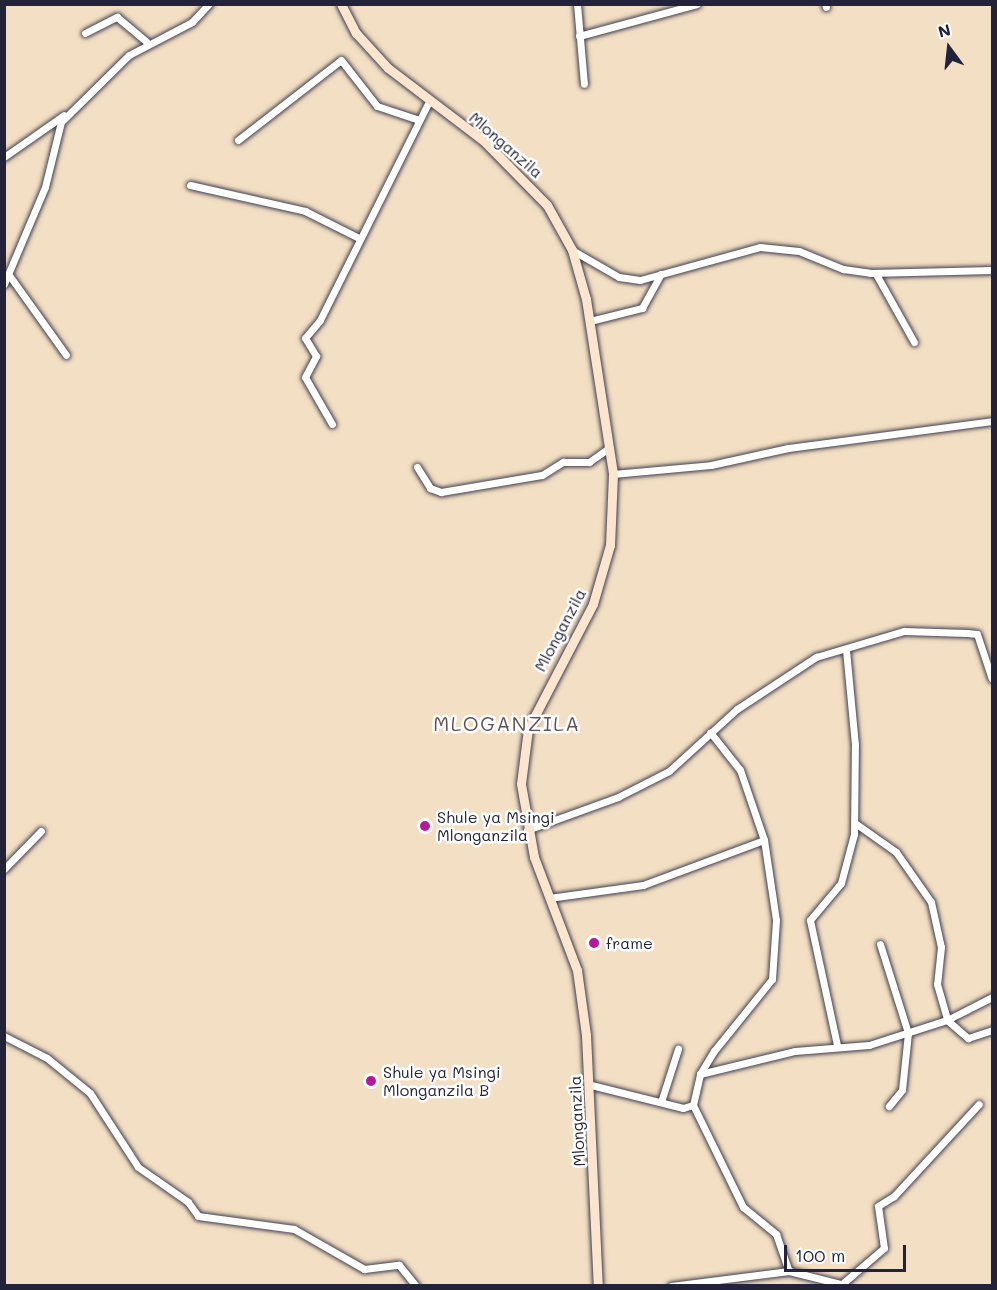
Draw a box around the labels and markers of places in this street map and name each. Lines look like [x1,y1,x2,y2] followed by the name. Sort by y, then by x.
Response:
[437,807,555,845] place label: Shule ya Msingi Mlonganzila
[418,819,432,833] marker: Shule ya Msingi Mlonganzila
[606,933,653,953] place label: frame
[587,936,601,950] marker: frame
[383,1062,501,1100] place label: Shule ya Msingi Mlonganzila B
[364,1074,378,1088] marker: Shule ya Msingi Mlonganzila B

